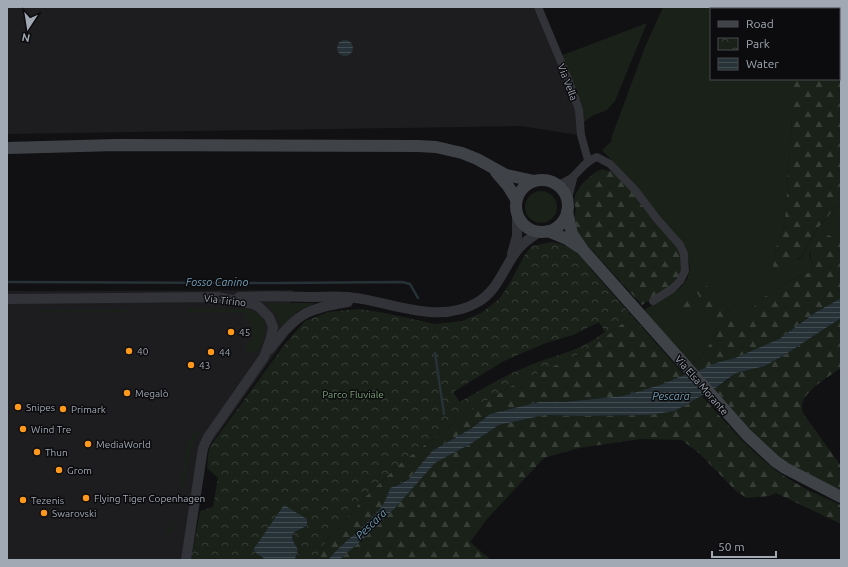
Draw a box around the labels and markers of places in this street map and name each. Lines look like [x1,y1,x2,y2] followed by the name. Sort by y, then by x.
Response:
[226,327,236,337] marker: 45
[239,327,250,338] place label: 45
[124,346,134,356] marker: 40
[137,346,149,357] place label: 40
[206,347,216,357] marker: 44
[219,347,231,358] place label: 44
[186,360,196,370] marker: 43
[199,360,210,371] place label: 43
[122,388,132,398] marker: Megalò
[135,388,169,399] place label: Megalò
[13,402,23,412] marker: Snipes
[26,402,55,413] place label: Snipes
[58,404,68,414] marker: Primark
[71,404,106,415] place label: Primark
[18,424,28,434] marker: Wind Tre
[31,424,71,435] place label: Wind Tre
[83,439,93,449] marker: MediaWorld
[96,439,151,450] place label: MediaWorld
[32,447,42,457] marker: Thun
[45,447,68,458] place label: Thun
[54,465,64,475] marker: Grom
[67,465,92,476] place label: Grom
[81,493,91,503] marker: Flying Tiger Copenhagen
[94,493,205,504] place label: Flying Tiger Copenhagen
[18,495,28,505] marker: Tezenis
[31,495,64,506] place label: Tezenis
[39,508,49,518] marker: Swarovski
[52,508,96,519] place label: Swarovski

